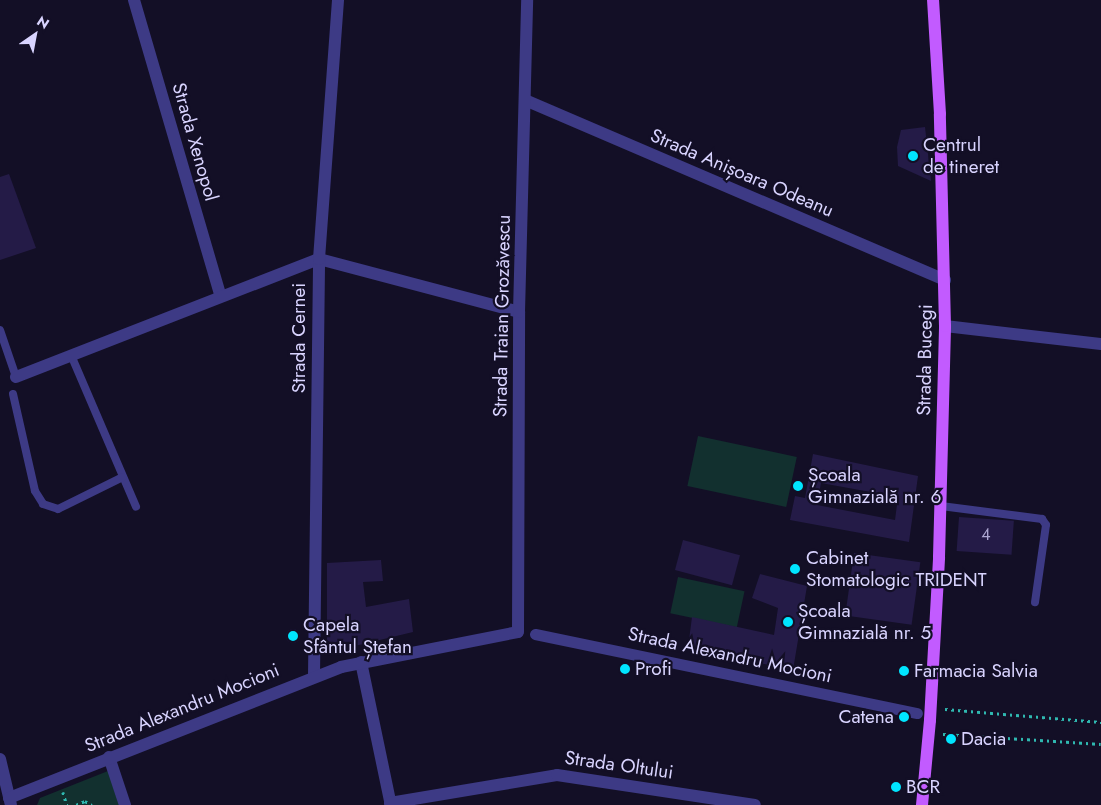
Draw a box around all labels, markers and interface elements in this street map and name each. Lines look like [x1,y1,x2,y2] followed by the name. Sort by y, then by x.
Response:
[10,10,60,60] north arrow
[33,11,53,34] text: N
[167,80,223,204] street label: Strada Xenopol
[647,124,837,222] street label: Strada Anișoara Odeanu
[923,134,999,178] place label: Centrul de tineret
[907,150,919,162] marker: Centrul de tineret
[489,215,515,417] street label: Strada Traian Grozăvescu
[288,283,310,393] street label: Strada Cernei
[913,304,937,416] street label: Strada Bucegi
[808,464,941,508] place label: Școala Gimnazială nr. 6
[792,480,804,492] marker: Școala Gimnazială nr. 6
[981,525,991,545] house number: 4
[806,547,987,591] place label: Cabinet Stomatologic TRIDENT
[788,562,802,576] marker: Cabinet Stomatologic TRIDENT
[798,600,931,644] place label: Școala Gimnazială nr. 5
[303,614,412,658] place label: Capela Sfântul Ștefan
[782,616,794,628] marker: Școala Gimnazială nr. 5
[626,622,834,688] street label: Strada Alexandru Mocioni
[287,630,299,642] marker: Capela Sfântul Ștefan
[81,658,283,758] street label: Strada Alexandru Mocioni
[635,658,672,680] place label: Profi
[914,660,1038,682] place label: Farmacia Salvia
[619,663,631,675] marker: Profi
[898,665,910,677] marker: Farmacia Salvia
[838,706,894,728] place label: Catena
[898,711,910,723] marker: Catena
[961,728,1006,750] place label: Dacia
[945,733,957,745] marker: Dacia
[563,746,675,784] street label: Strada Oltului
[906,776,940,798] place label: BCR
[890,781,902,793] marker: BCR

